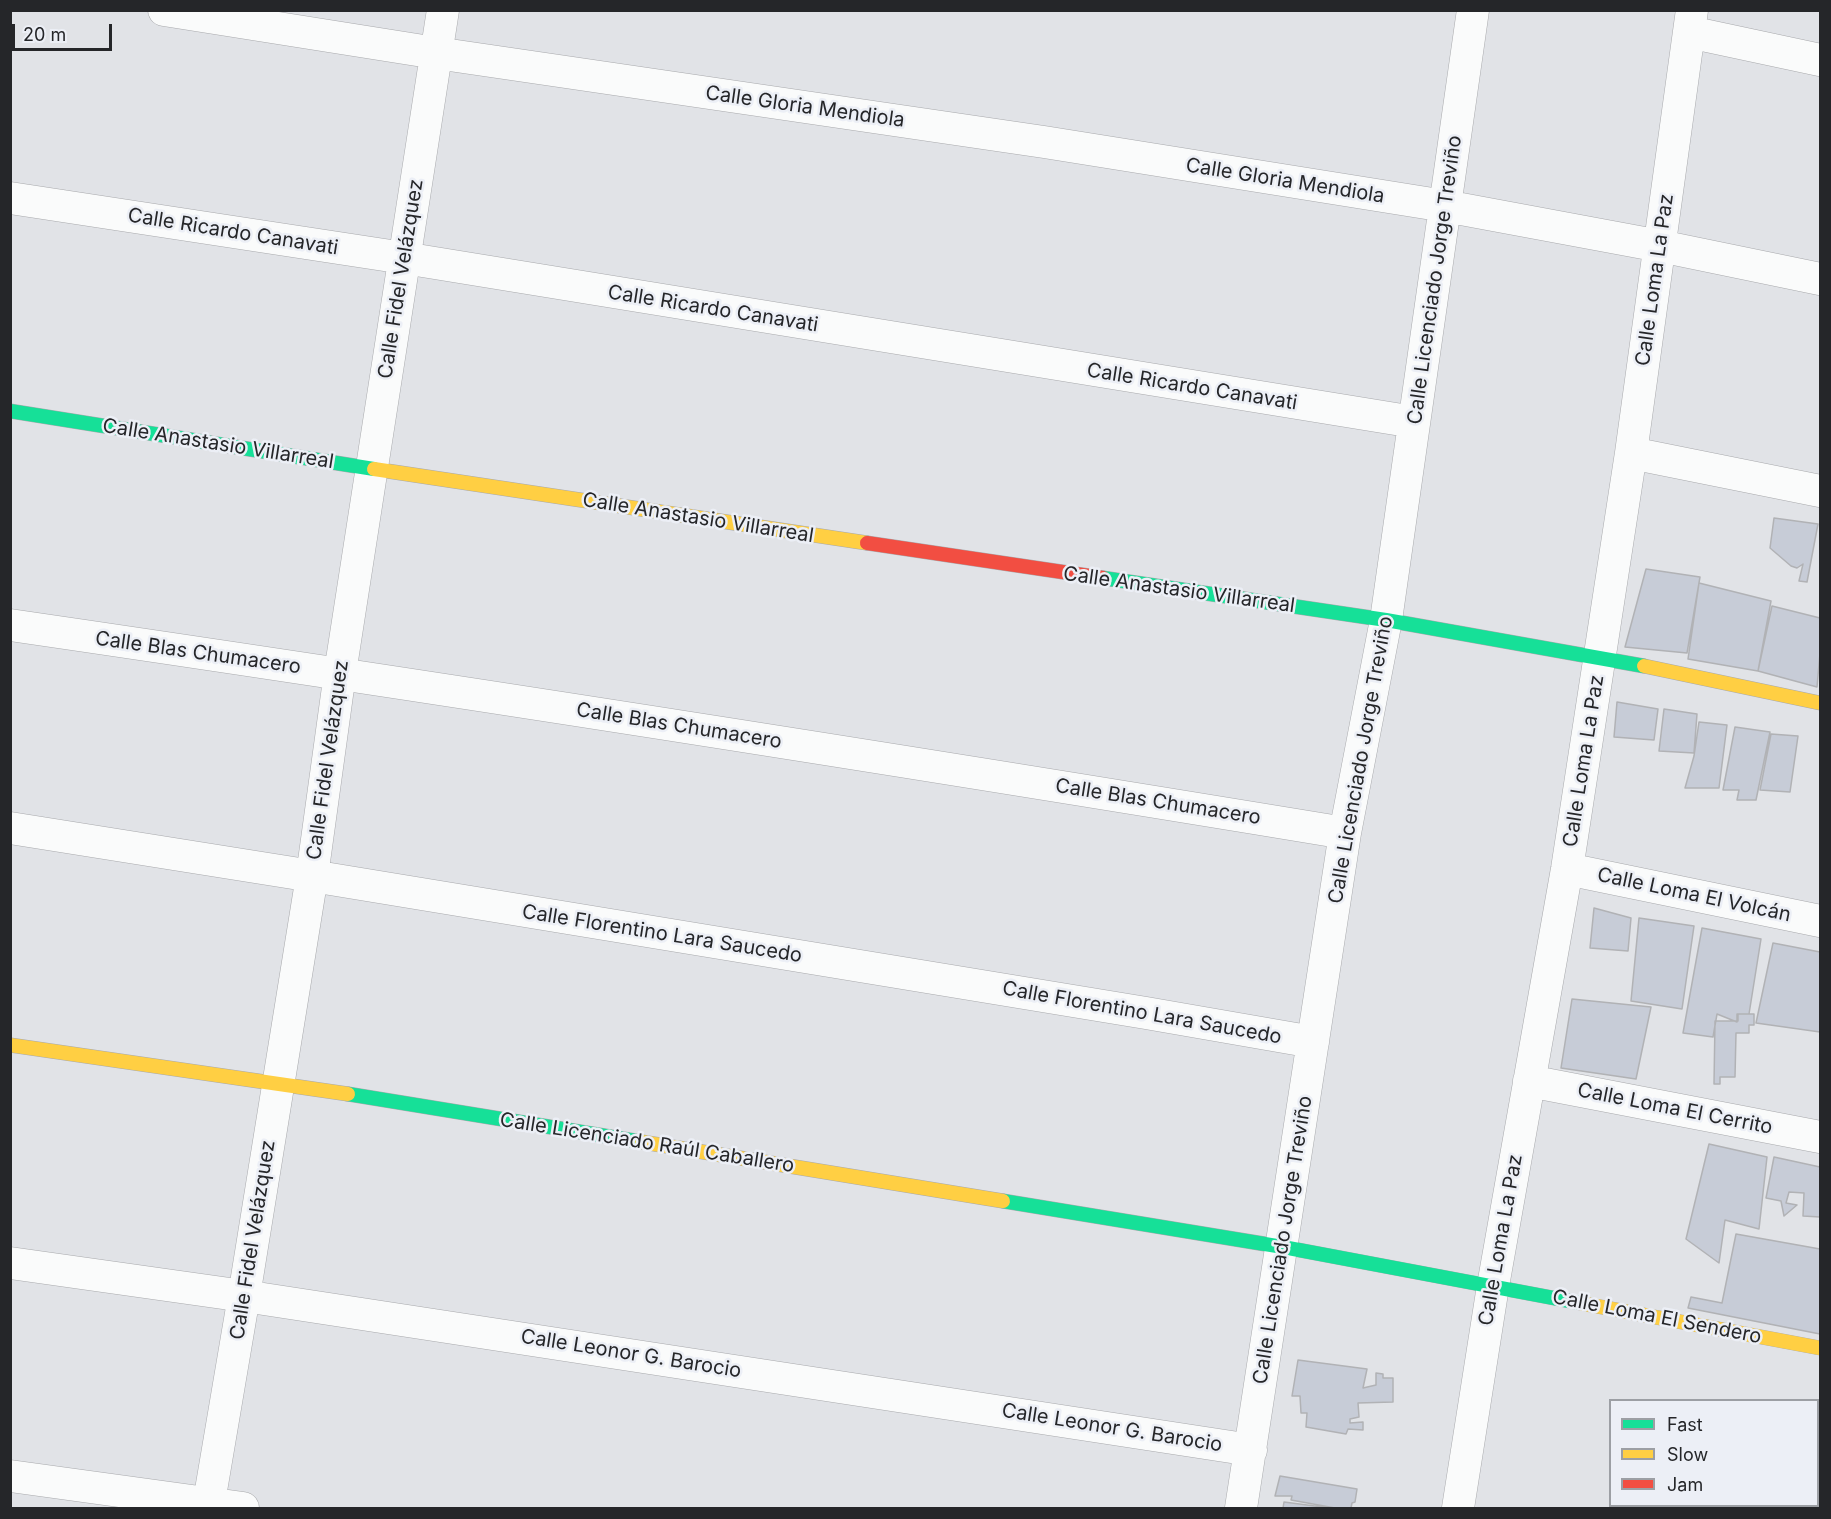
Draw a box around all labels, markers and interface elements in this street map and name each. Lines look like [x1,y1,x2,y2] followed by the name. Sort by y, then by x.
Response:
[15,12,116,50] scale bar
[23,24,66,45] text: 20 m
[704,81,906,133] street label: Calle Gloria Mendiola
[1403,134,1467,426] street label: Calle Licenciado Jorge Treviño
[1184,153,1386,209] street label: Calle Gloria Mendiola
[373,178,429,380] street label: Calle Fidel Velázquez
[1631,192,1679,368] street label: Calle Loma La Paz
[126,204,340,260] street label: Calle Ricardo Canavati
[606,281,820,337] street label: Calle Ricardo Canavati
[1085,359,1299,415] street label: Calle Ricardo Canavati
[101,414,335,474] street label: Calle Anastasio Villarreal
[581,488,815,548] street label: Calle Anastasio Villarreal
[1062,562,1296,618] street label: Calle Anastasio Villarreal
[1324,614,1398,906] street label: Calle Licenciado Jorge Treviño
[94,627,302,679] street label: Calle Blas Chumacero
[302,659,354,861] street label: Calle Fidel Velázquez
[1559,673,1609,849] street label: Calle Loma La Paz
[575,698,783,754] street label: Calle Blas Chumacero
[1054,774,1262,830] street label: Calle Blas Chumacero
[1595,863,1793,927] street label: Calle Loma El Volcán
[520,900,804,968] street label: Calle Florentino Lara Saucedo
[1001,977,1283,1049] street label: Calle Florentino Lara Saucedo
[1575,1078,1775,1140] street label: Calle Loma El Cerrito
[1248,1094,1318,1386] street label: Calle Licenciado Jorge Treviño
[498,1108,796,1178] street label: Calle Licenciado Raúl Caballero
[225,1139,281,1341] street label: Calle Fidel Velázquez
[1474,1152,1528,1328] street label: Calle Loma La Paz
[1550,1285,1764,1349] street label: Calle Loma El Sendero
[519,1325,743,1383] street label: Calle Leonor G. Barocio
[1000,1399,1224,1457] street label: Calle Leonor G. Barocio
[1609,1399,1819,1507] legend
[1667,1414,1703,1435] text: Fast
[1667,1444,1708,1465] text: Slow
[1667,1474,1703,1495] text: Jam

